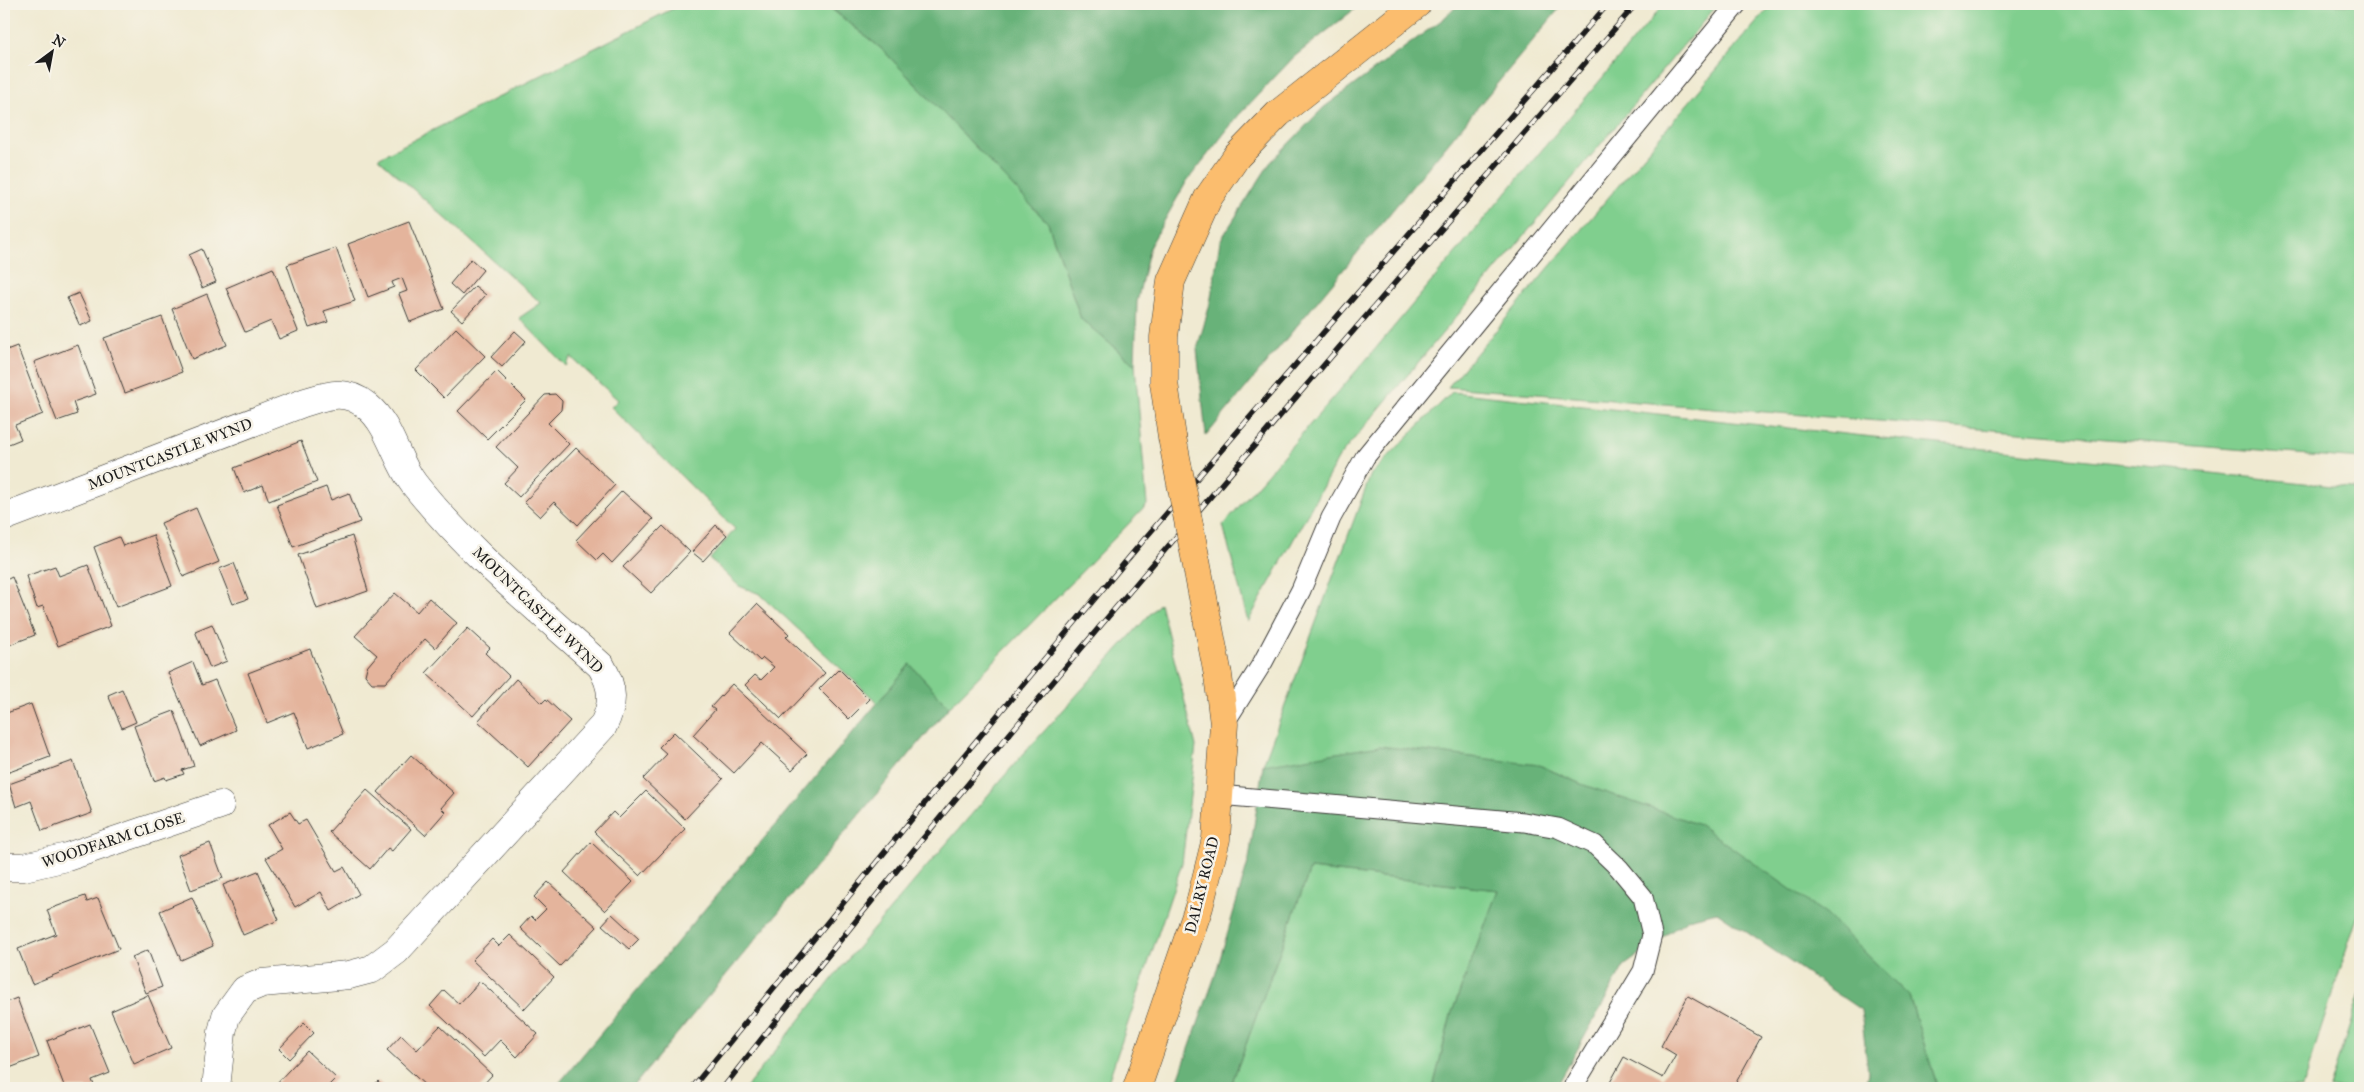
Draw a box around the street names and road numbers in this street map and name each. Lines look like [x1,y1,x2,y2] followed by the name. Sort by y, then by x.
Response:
[85,414,255,494] street label: MOUNTCASTLE WYND
[469,543,607,677] street label: MOUNTCASTLE WYND
[39,808,187,872] street label: WOODFARM CLOSE
[1181,835,1223,935] street label: DALRY ROAD

